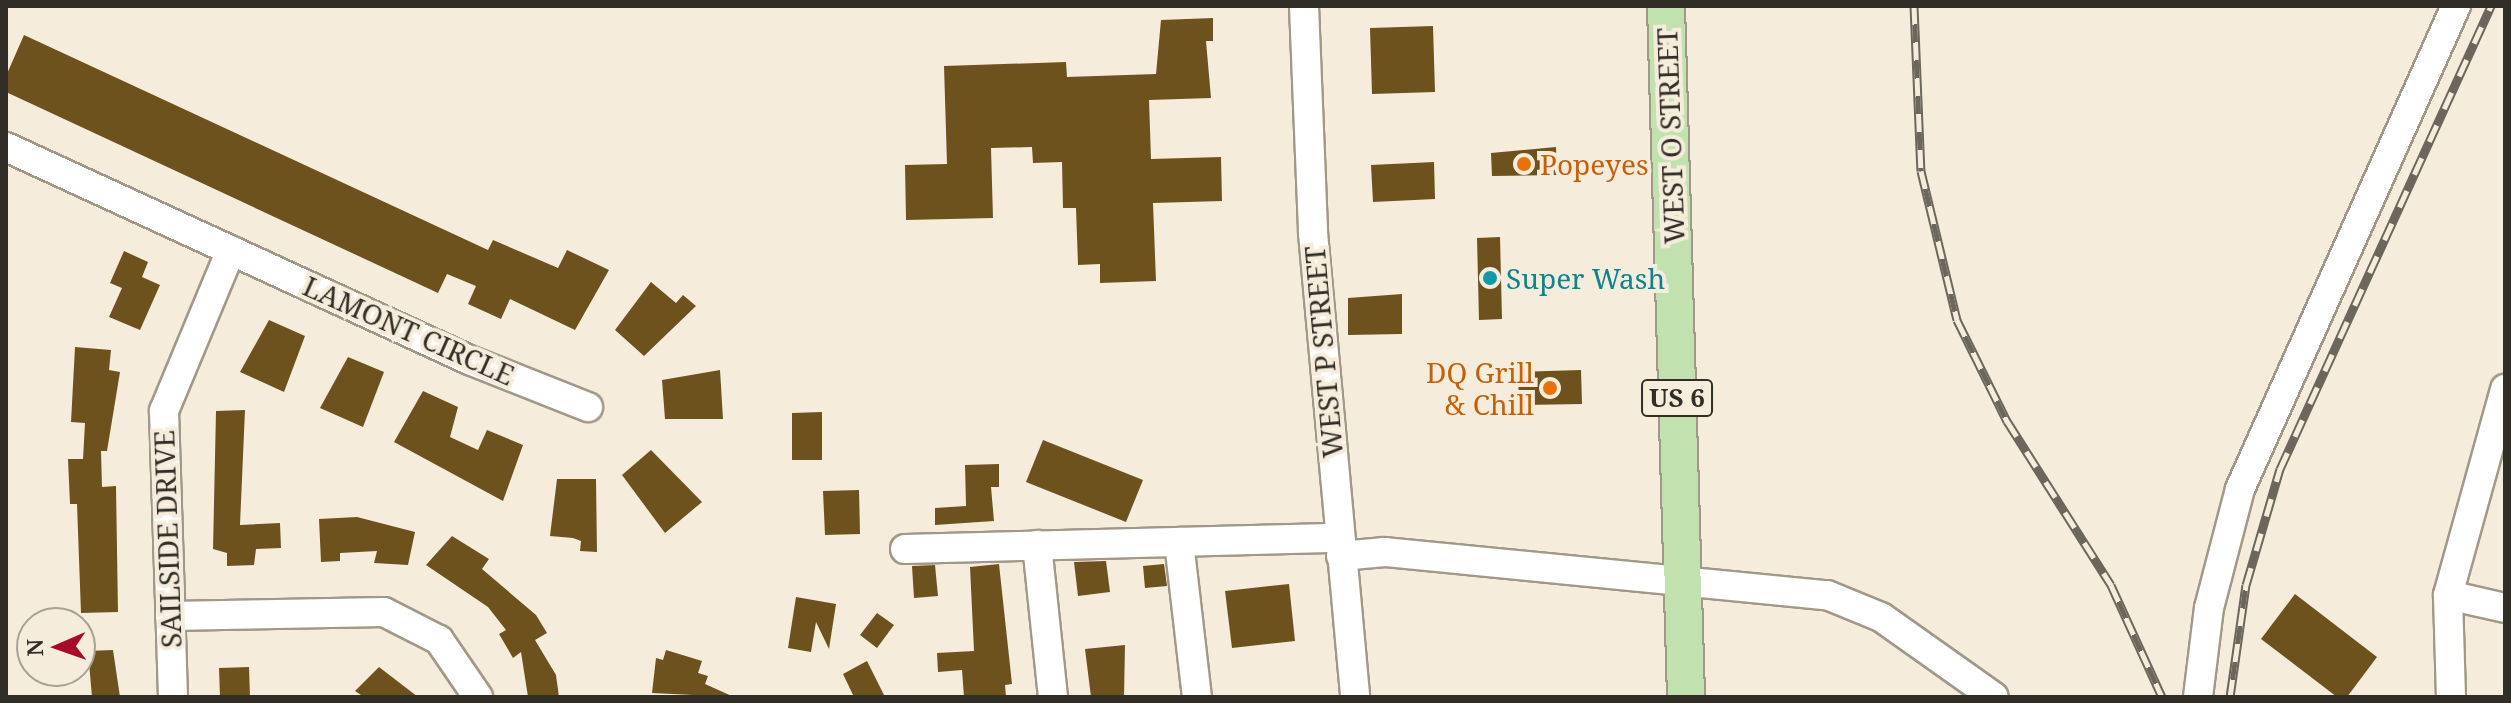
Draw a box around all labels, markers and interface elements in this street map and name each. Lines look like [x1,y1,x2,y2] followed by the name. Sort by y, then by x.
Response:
[1649,27,1691,245] street label: WEST O STREET
[1540,147,1649,181] place label: Popeyes
[1515,155,1533,173] marker: Popeyes
[1297,245,1349,459] street label: WEST P STREET
[1506,261,1665,295] place label: Super Wash
[298,268,520,392] street label: LAMONT CIRCLE
[1481,269,1499,287] marker: Super Wash
[1426,355,1534,421] place label: DQ Grill & Chill
[1641,376,1713,420] road number: US 6
[1541,379,1559,397] marker: DQ Grill & Chill
[146,429,188,649] street label: SAILSIDE DRIVE
[16,607,96,687] north arrow
[19,639,49,657] text: N

